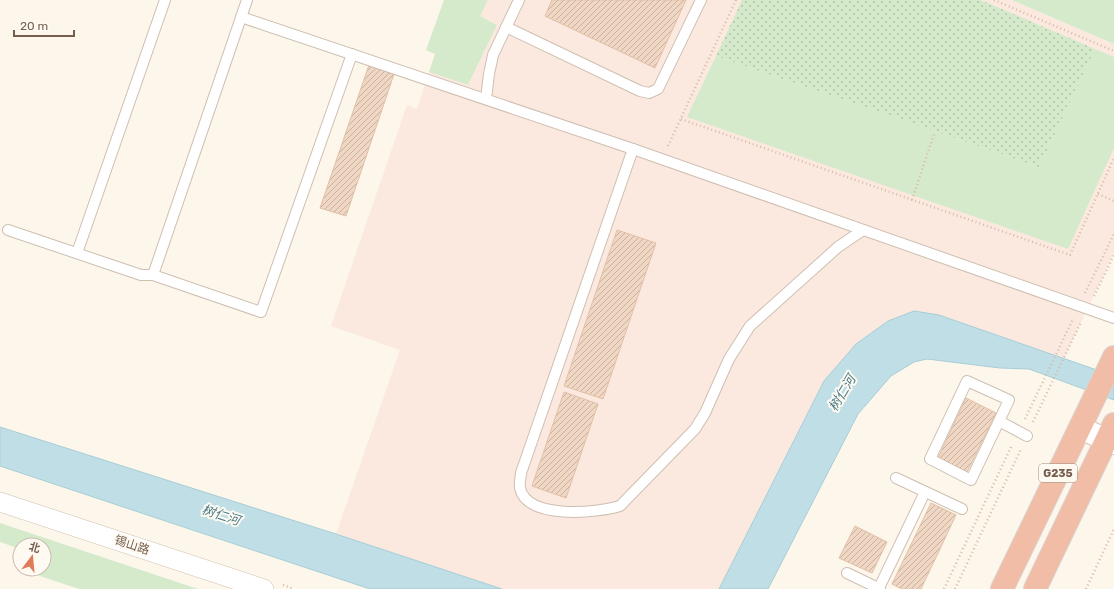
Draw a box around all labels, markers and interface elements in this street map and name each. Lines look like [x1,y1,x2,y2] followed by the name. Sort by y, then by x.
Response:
[14,12,74,38] scale bar
[20,19,48,33] text: 20 m
[826,370,860,414] water label: 树仁河
[1039,464,1077,482] road number: G235
[200,502,245,529] water label: 树仁河
[113,533,151,557] street label: 锡山路
[12,537,52,577] north arrow
[28,540,42,556] text: 北

